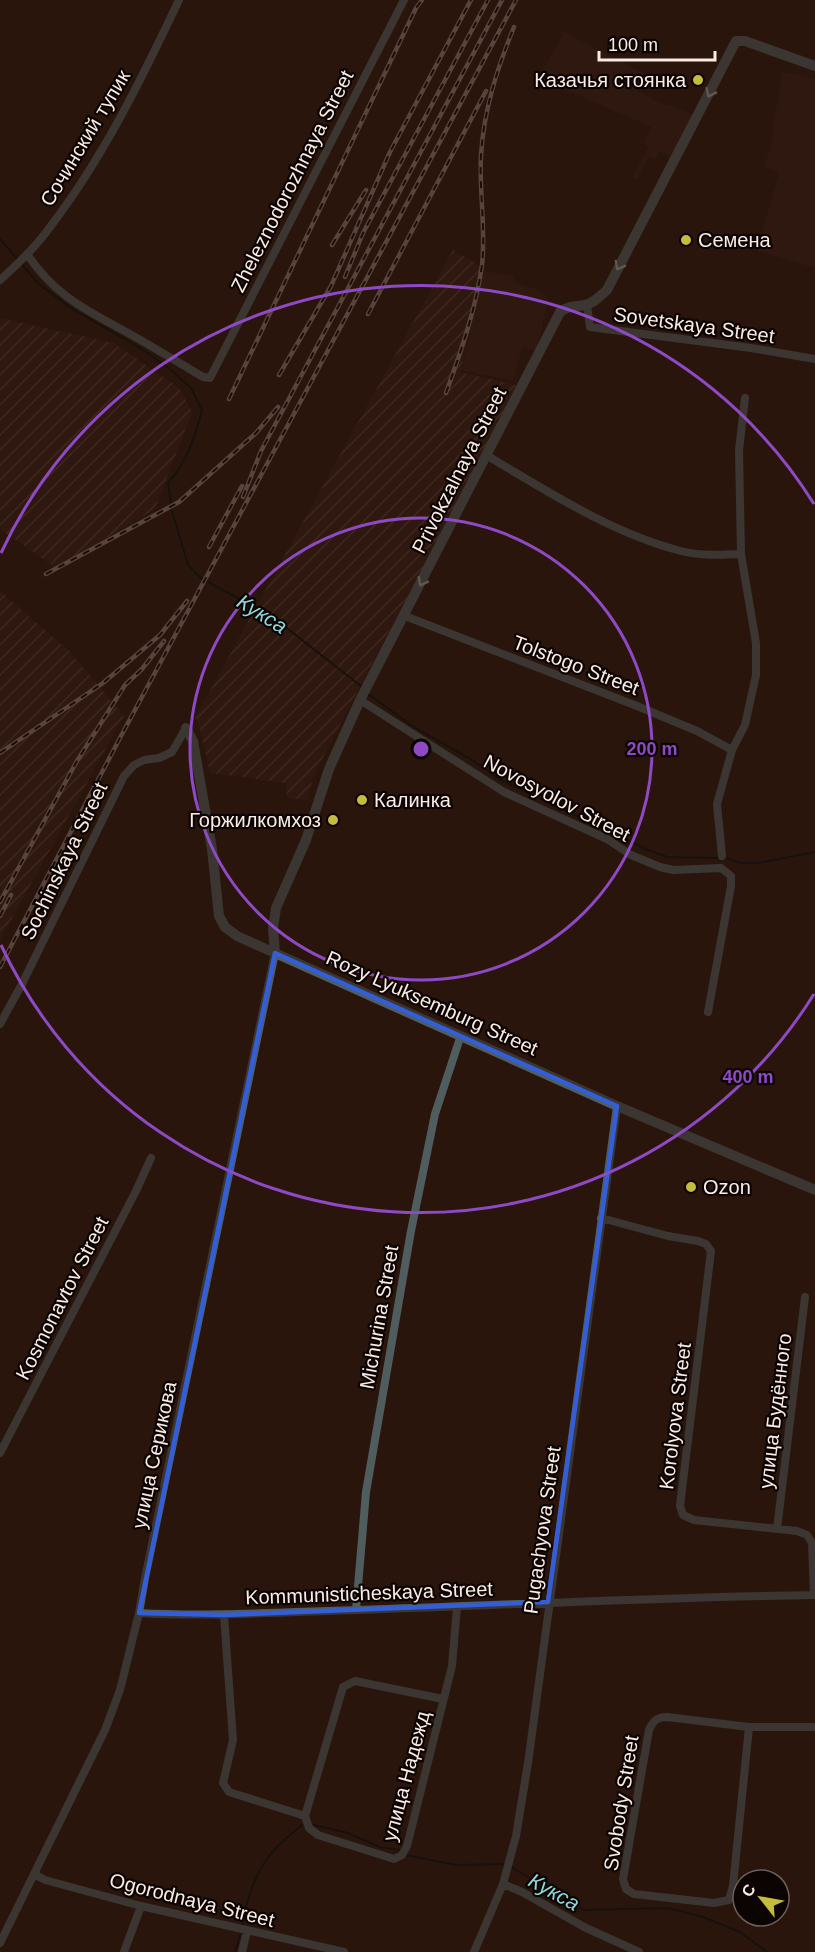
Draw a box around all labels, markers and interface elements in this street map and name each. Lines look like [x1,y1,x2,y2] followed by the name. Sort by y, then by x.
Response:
[599,24,714,62] scale bar
[608,35,658,55] text: 100 m
[36,66,134,210] street label: Сочинский тупик
[226,66,358,295] street label: Zheleznodorozhnaya Street
[534,69,687,91] place label: Казачья стоянка
[691,73,705,87] marker: Казачья стоянка
[705,87,717,98] one-way arrow
[698,229,771,251] place label: Семена
[679,233,693,247] marker: Семена
[615,260,626,271] one-way arrow
[612,303,776,347] street label: Sovetskaya Street
[408,383,511,557] street label: Privokzalnaya Street
[418,576,429,587] one-way arrow
[233,589,291,638] water label: Кукса
[510,631,643,699] street label: Tolstogo Street
[411,739,431,759] centre of rings
[626,739,678,759] text: 200 m
[480,750,634,846] street label: Novosyolov Street
[16,778,112,943] street label: Sochinskaya Street
[374,789,452,811] place label: Калинка
[355,793,369,807] marker: Калинка
[189,809,321,831] place label: Горжилкомхоз
[326,813,340,827] marker: Горжилкомхоз
[323,946,542,1060] street label: Rozy Lyuksemburg Street
[722,1067,774,1087] text: 400 m
[703,1176,751,1198] place label: Ozon
[684,1180,698,1194] marker: Ozon
[11,1212,113,1383] street label: Kosmonavtov Street
[356,1243,403,1391] street label: Michurina Street
[755,1332,795,1490] street label: улица Будённого
[655,1341,695,1491] street label: Korolyova Street
[128,1378,181,1531] street label: улица Серикова
[519,1444,565,1615] street label: Pugachyova Street
[245,1578,494,1608] street label: Kommunisticheskaya Street
[378,1708,434,1843] street label: улица Надежд
[599,1733,643,1872] street label: Svobody Street
[525,1868,584,1915] water label: Кукса
[731,1868,791,1928] north arrow
[107,1869,277,1931] street label: Ogorodnaya Street
[738,1881,759,1900] text: С

